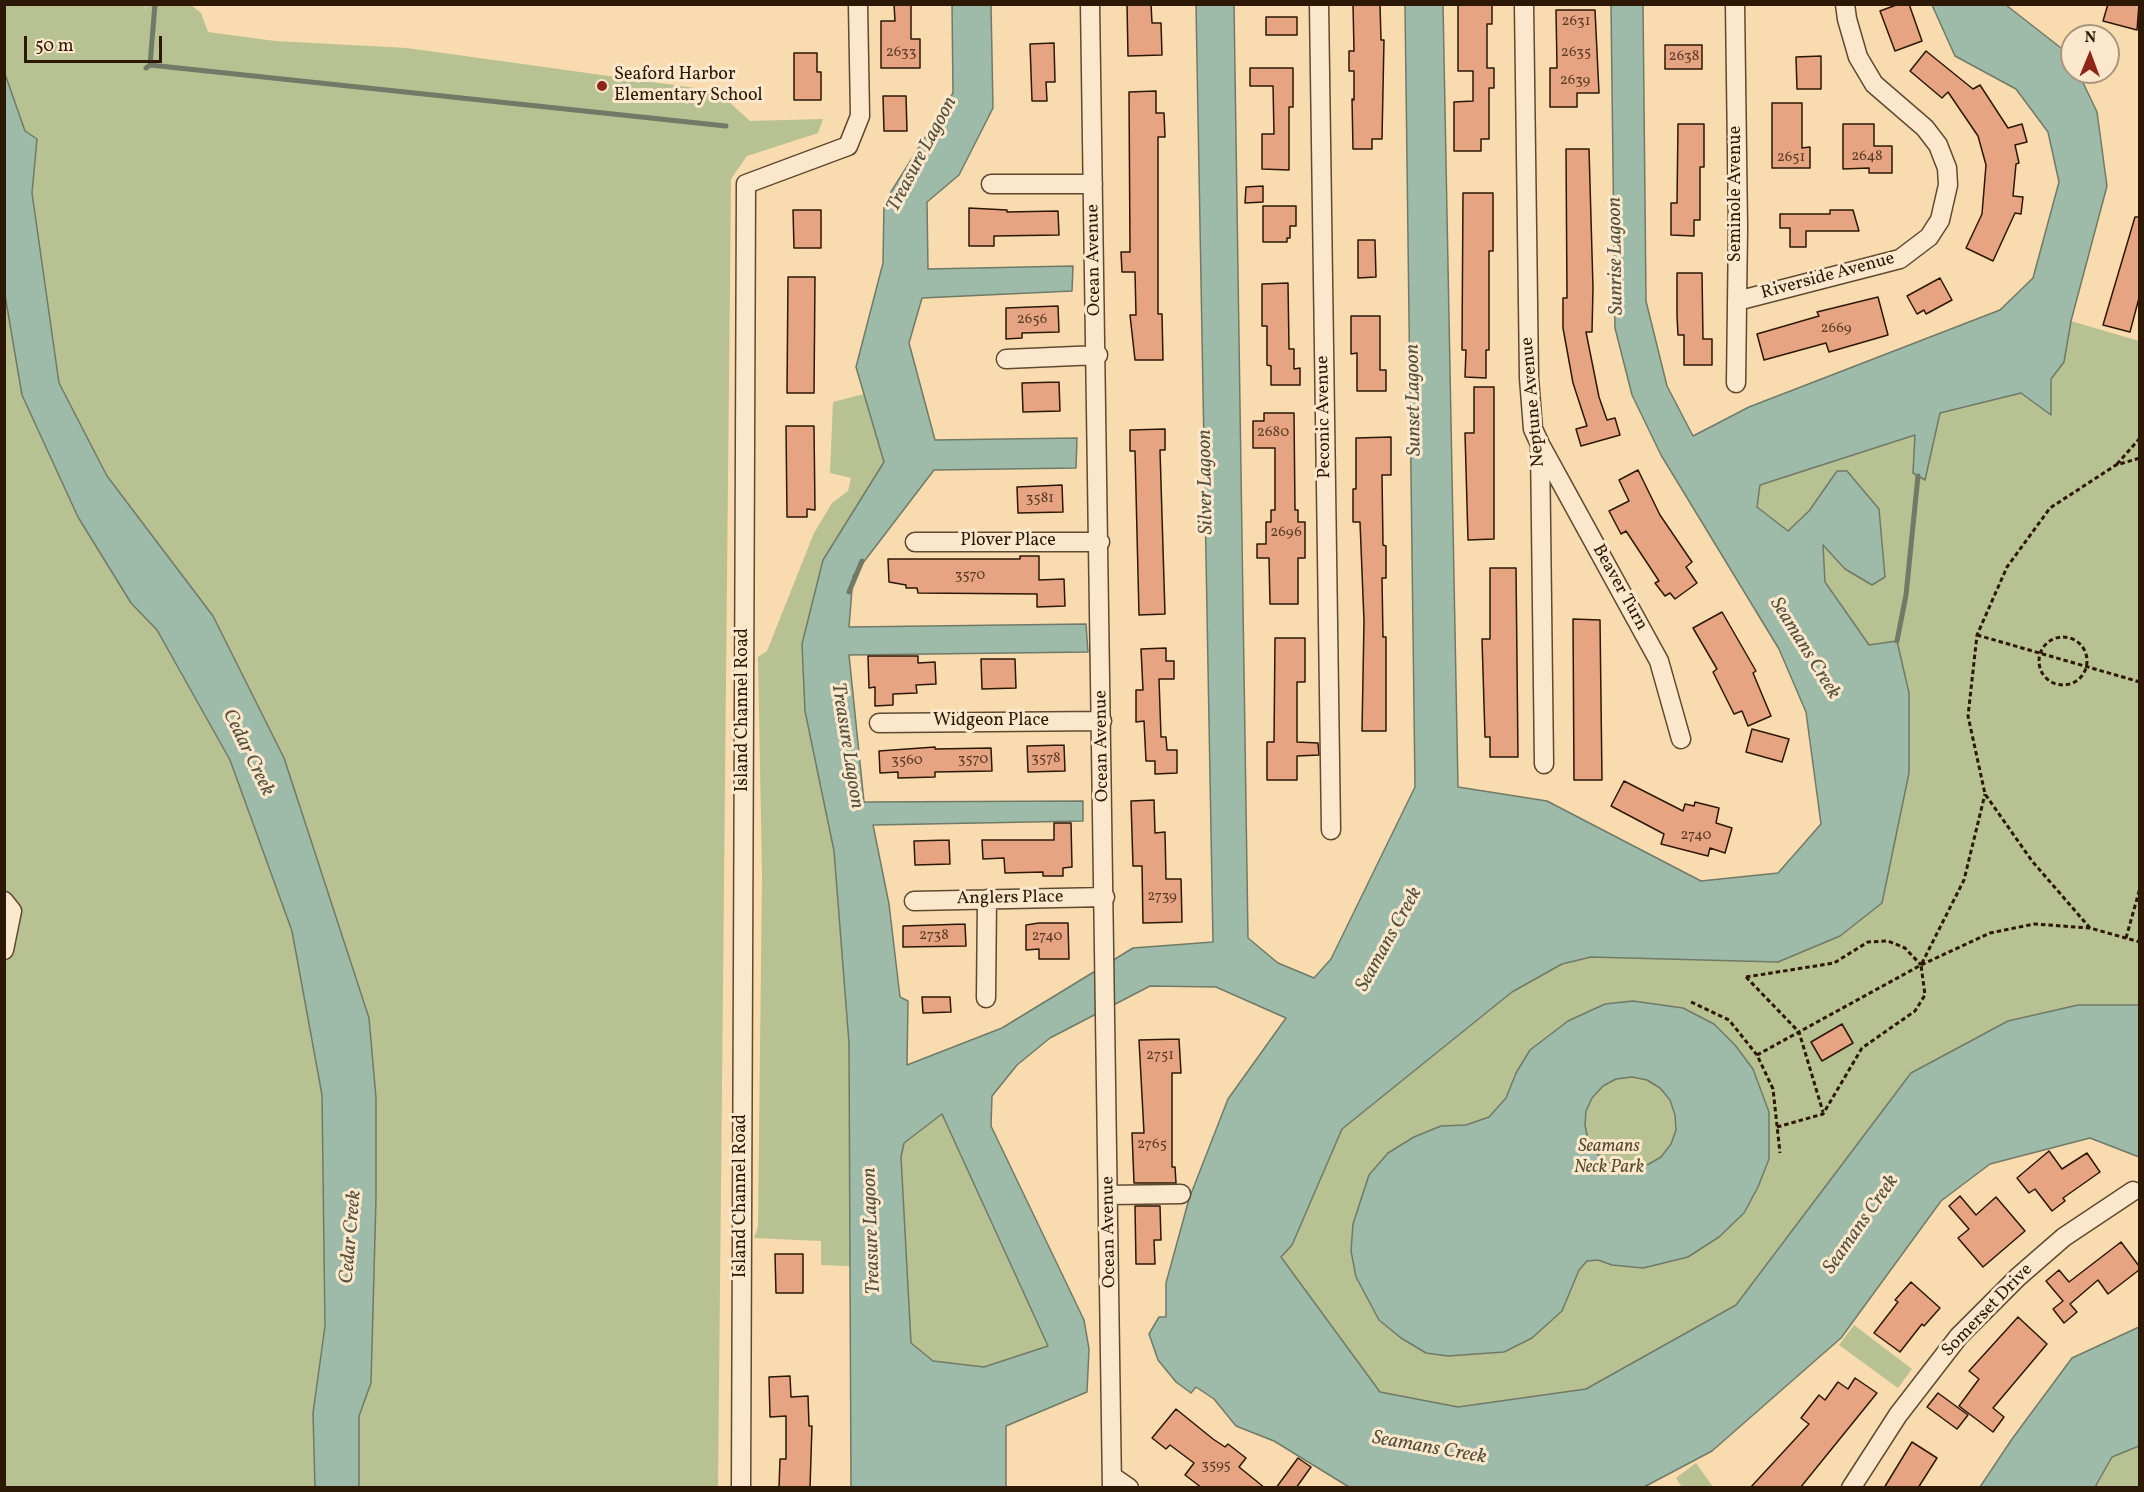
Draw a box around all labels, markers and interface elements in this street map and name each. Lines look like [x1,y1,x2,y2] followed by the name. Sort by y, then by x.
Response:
[1562,13,1590,31] house number: 2631
[27,24,165,62] scale bar
[2060,24,2120,84] north arrow
[2084,27,2096,49] text: N
[35,34,74,59] text: 50 m
[886,44,916,62] house number: 2633
[1561,44,1591,62] house number: 2635
[1669,48,1699,66] house number: 2638
[614,65,763,107] place label: Seaford Harbor Elementary School
[1560,72,1590,90] house number: 2639
[595,79,609,93] marker: Seaford Harbor Elementary School
[883,93,963,217] water label: Treasure Lagoon
[1726,126,1748,262] street label: Seminole Avenue
[1851,148,1883,166] house number: 2648
[1777,149,1805,167] house number: 2651
[1604,197,1630,315] water label: Sunrise Lagoon
[1083,204,1107,316] street label: Ocean Avenue
[1759,249,1897,305] street label: Riverside Avenue
[1017,311,1047,329] house number: 2656
[1820,320,1852,338] house number: 2669
[1518,336,1550,468] street label: Neptune Avenue
[1402,344,1428,456] water label: Sunset Lagoon
[1313,355,1337,479] street label: Peconic Avenue
[1257,424,1289,442] house number: 2680
[1194,429,1220,535] water label: Silver Lagoon
[1026,490,1054,508] house number: 3581
[1270,524,1302,542] house number: 2696
[960,531,1056,553] street label: Plover Place
[1586,541,1652,635] street label: Beaver Turn
[955,567,985,585] house number: 3570
[1763,594,1845,704] water label: Seamans Creek
[733,628,755,792] street label: Island Channel Road
[824,681,868,811] water label: Treasure Lagoon
[1091,690,1115,802] street label: Ocean Avenue
[216,706,278,800] water label: Cedar Creek
[933,711,1049,733] street label: Widgeon Place
[1031,750,1061,768] house number: 3578
[958,751,988,769] house number: 3570
[891,752,923,770] house number: 3560
[1680,827,1712,845] house number: 2740
[1351,884,1429,996] water label: Seamans Creek
[956,887,1064,911] street label: Anglers Place
[1147,888,1177,906] house number: 2739
[919,927,949,945] house number: 2738
[1031,928,1063,946] house number: 2740
[1146,1047,1174,1065] house number: 2751
[731,1114,753,1278] street label: Island Channel Road
[1137,1136,1167,1154] house number: 2765
[1574,1137,1644,1180] park label: Seamans Neck Park
[859,1167,887,1295] water label: Treasure Lagoon
[1819,1171,1905,1279] water label: Seamans Creek
[1098,1176,1122,1288] street label: Ocean Avenue
[336,1189,368,1285] water label: Cedar Creek
[1938,1260,2038,1362] street label: Somerset Drive
[1370,1427,1488,1471] water label: Seamans Creek
[1201,1457,1231,1475] house number: 3595

